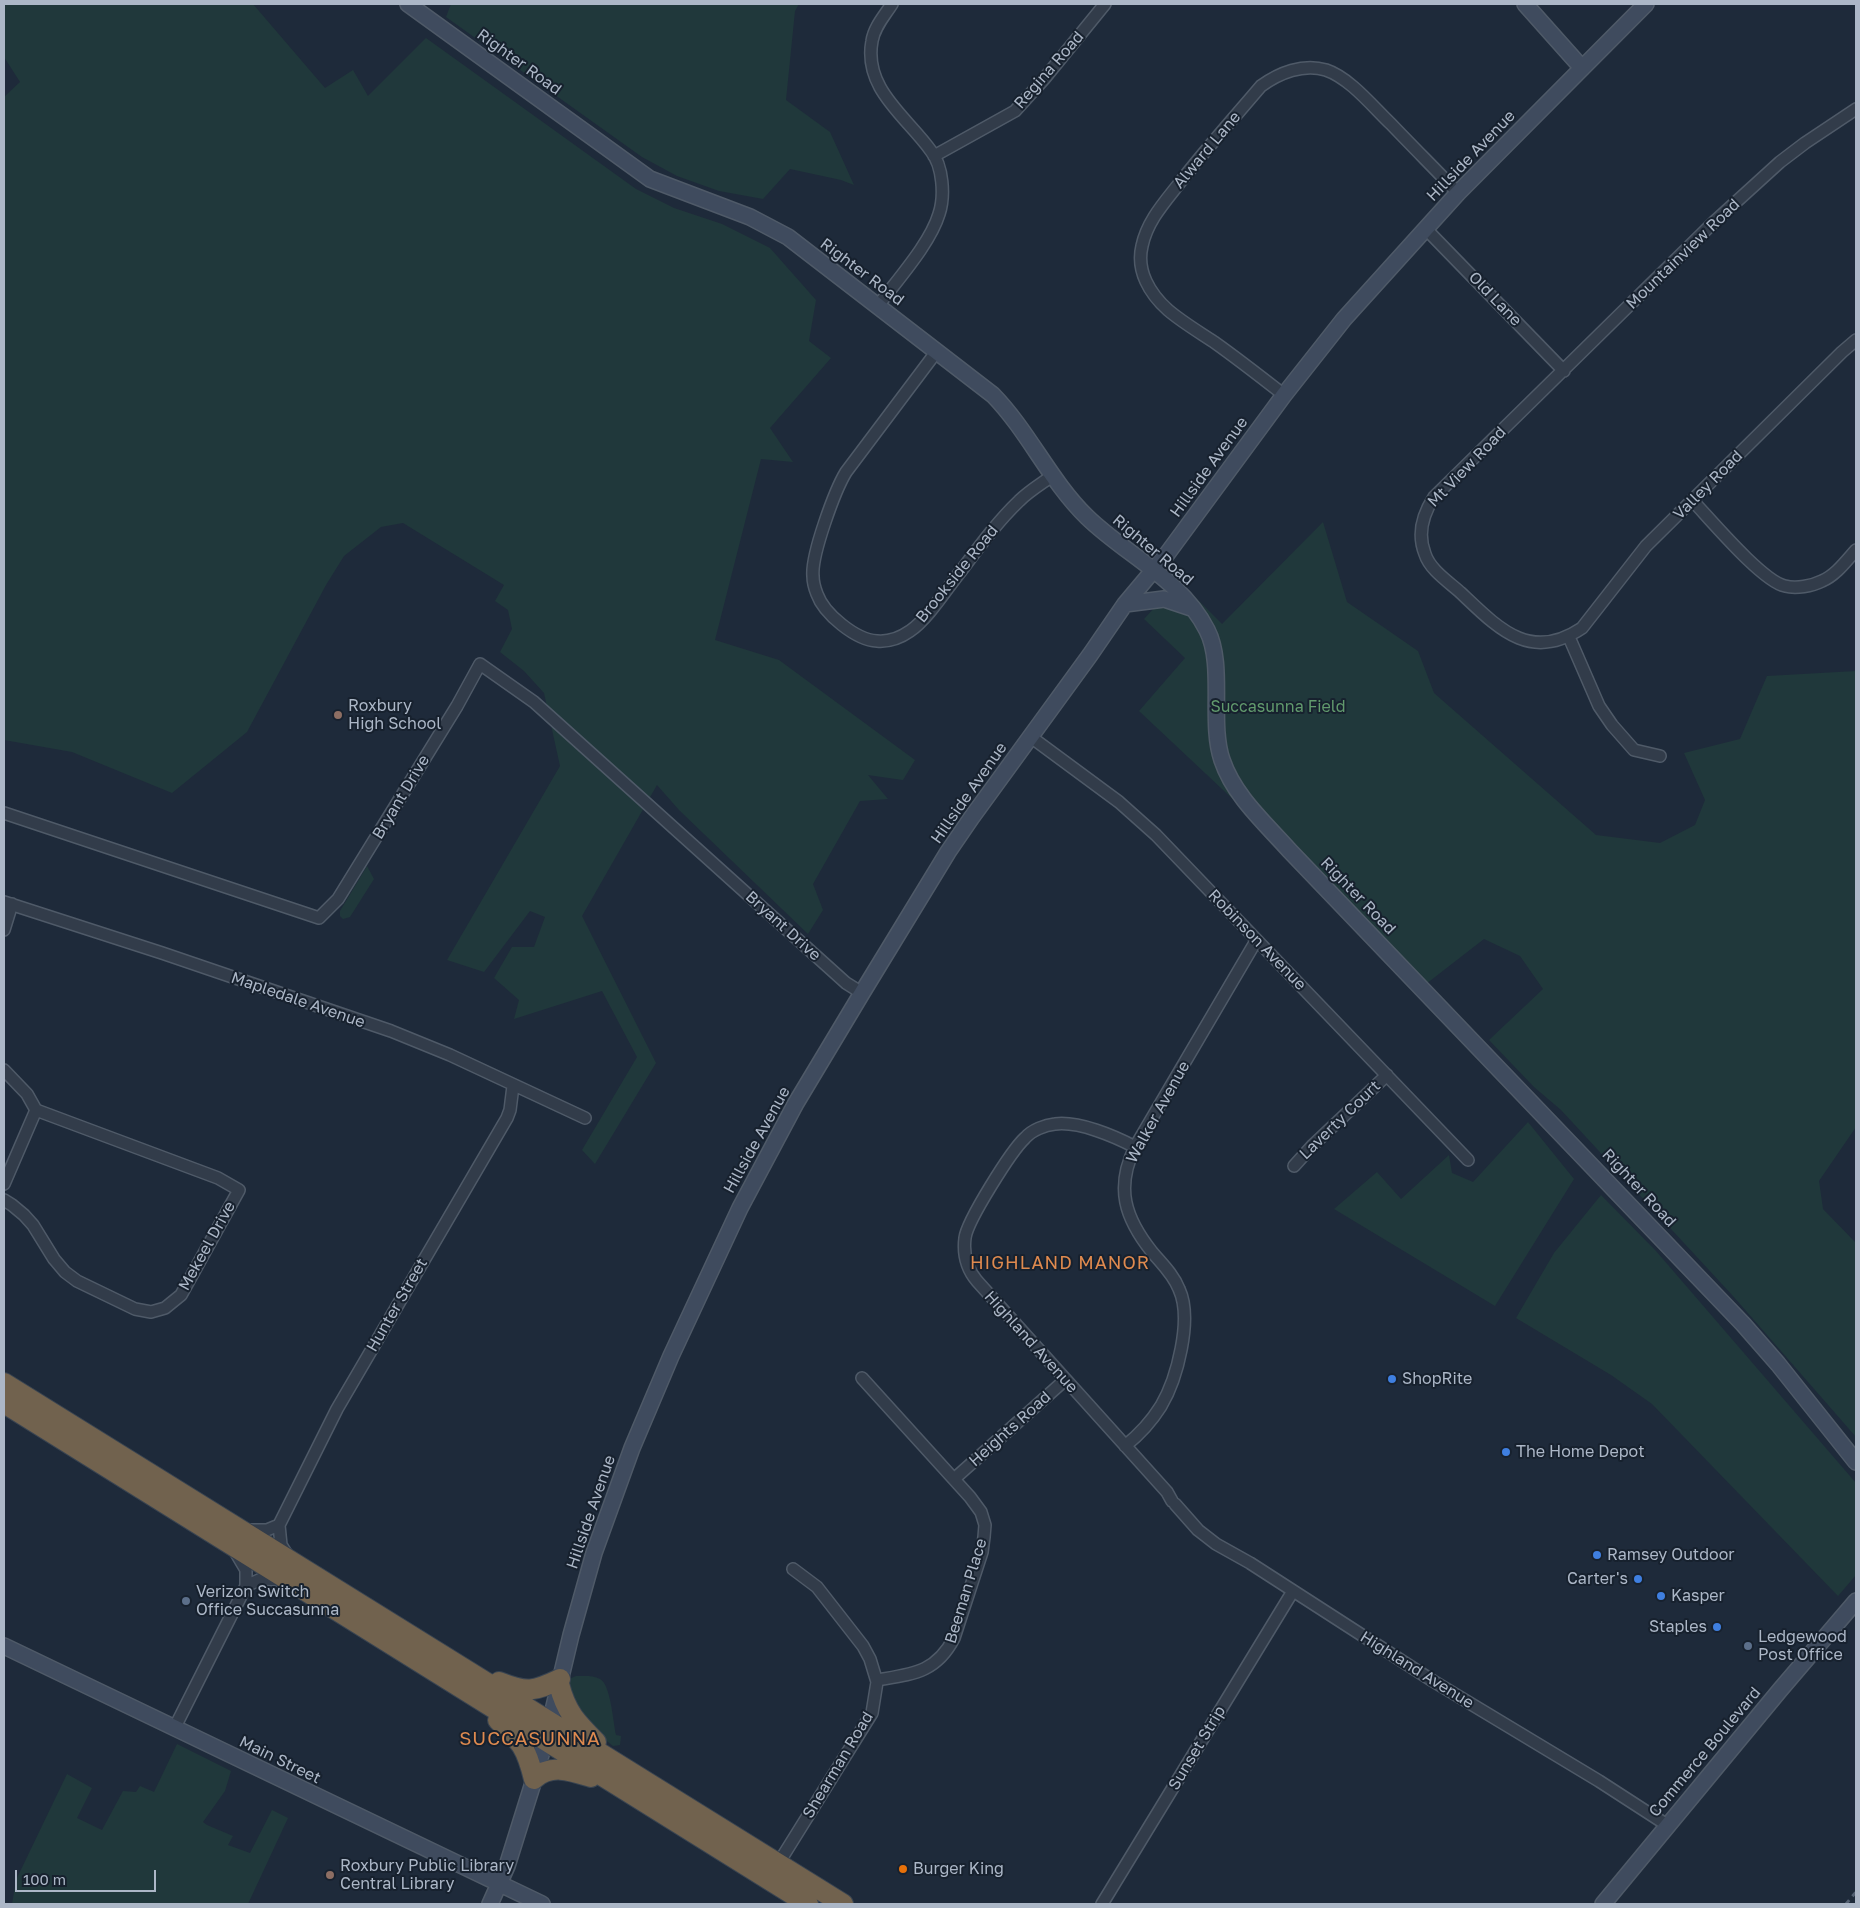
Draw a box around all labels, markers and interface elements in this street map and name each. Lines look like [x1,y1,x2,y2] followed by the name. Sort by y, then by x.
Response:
[473,25,565,99] street label: Righter Road
[1010,27,1088,113] street label: Regina Road
[1423,107,1519,205] street label: Hillside Avenue
[1169,108,1245,192] street label: Alward Lane
[1622,195,1744,313] street label: Mountainview Road
[816,234,908,310] street label: Righter Road
[1464,268,1526,330] street label: Old Lane
[1166,413,1252,521] street label: Hillside Avenue
[1424,423,1510,511] street label: Mt View Road
[1669,446,1747,524] street label: Valley Road
[1109,511,1197,589] street label: Righter Road
[912,521,1002,627] street label: Brookside Road
[348,696,441,734] place label: Roxbury High School
[1210,697,1346,717] park label: Succasunna Field
[332,709,344,721] marker: Roxbury High School
[927,739,1011,847] street label: Hillside Avenue
[368,751,434,843] street label: Bryant Drive
[1316,853,1400,939] street label: Righter Road
[1204,886,1310,994] street label: Robinson Avenue
[741,887,825,965] street label: Bryant Drive
[228,968,368,1032] street label: Mapledale Avenue
[1122,1058,1194,1166] street label: Walker Avenue
[1295,1077,1385,1163] street label: Laverty Court
[720,1083,794,1197] street label: Hillside Avenue
[1598,1145,1680,1231] street label: Righter Road
[175,1198,239,1294] street label: Mekeel Drive
[968,1252,1152,1274] district label: HIGHLAND MANOR
[362,1255,432,1355] street label: Hunter Street
[980,1287,1082,1397] street label: Highland Avenue
[1402,1369,1472,1389] place label: ShopRite
[1386,1373,1398,1385] marker: ShopRite
[965,1387,1055,1471] street label: Heights Road
[1516,1442,1645,1462] place label: The Home Depot
[1500,1446,1512,1458] marker: The Home Depot
[563,1453,619,1571] street label: Hillside Avenue
[941,1536,991,1646] street label: Beeman Place
[1607,1545,1735,1565] place label: Ramsey Outdoor
[1591,1549,1603,1561] marker: Ramsey Outdoor
[1567,1569,1628,1589] place label: Carter's
[1632,1573,1644,1585] marker: Carter's
[196,1582,339,1620] place label: Verizon Switch Office Succasunna
[1671,1586,1725,1606] place label: Kasper
[1655,1590,1667,1602] marker: Kasper
[180,1595,192,1607] marker: Verizon Switch Office Succasunna
[1649,1617,1707,1637] place label: Staples
[1711,1621,1723,1633] marker: Staples
[1357,1627,1477,1713] street label: Highland Avenue
[1758,1627,1847,1665] place label: Ledgewood Post Office
[1742,1640,1754,1652] marker: Ledgewood Post Office
[1645,1683,1765,1821] street label: Commerce Boulevard
[1164,1703,1230,1793] street label: Sunset Strip
[799,1708,877,1822] street label: Shearman Road
[458,1728,602,1750] district label: SUCCASUNNA
[236,1732,324,1788] street label: Main Street
[340,1856,514,1894] place label: Roxbury Public Library Central Library
[913,1859,1004,1879] place label: Burger King
[18,1860,159,1892] scale bar
[897,1863,909,1875] marker: Burger King
[324,1869,336,1881] marker: Roxbury Public Library Central Library
[23,1870,66,1888] text: 100 m

